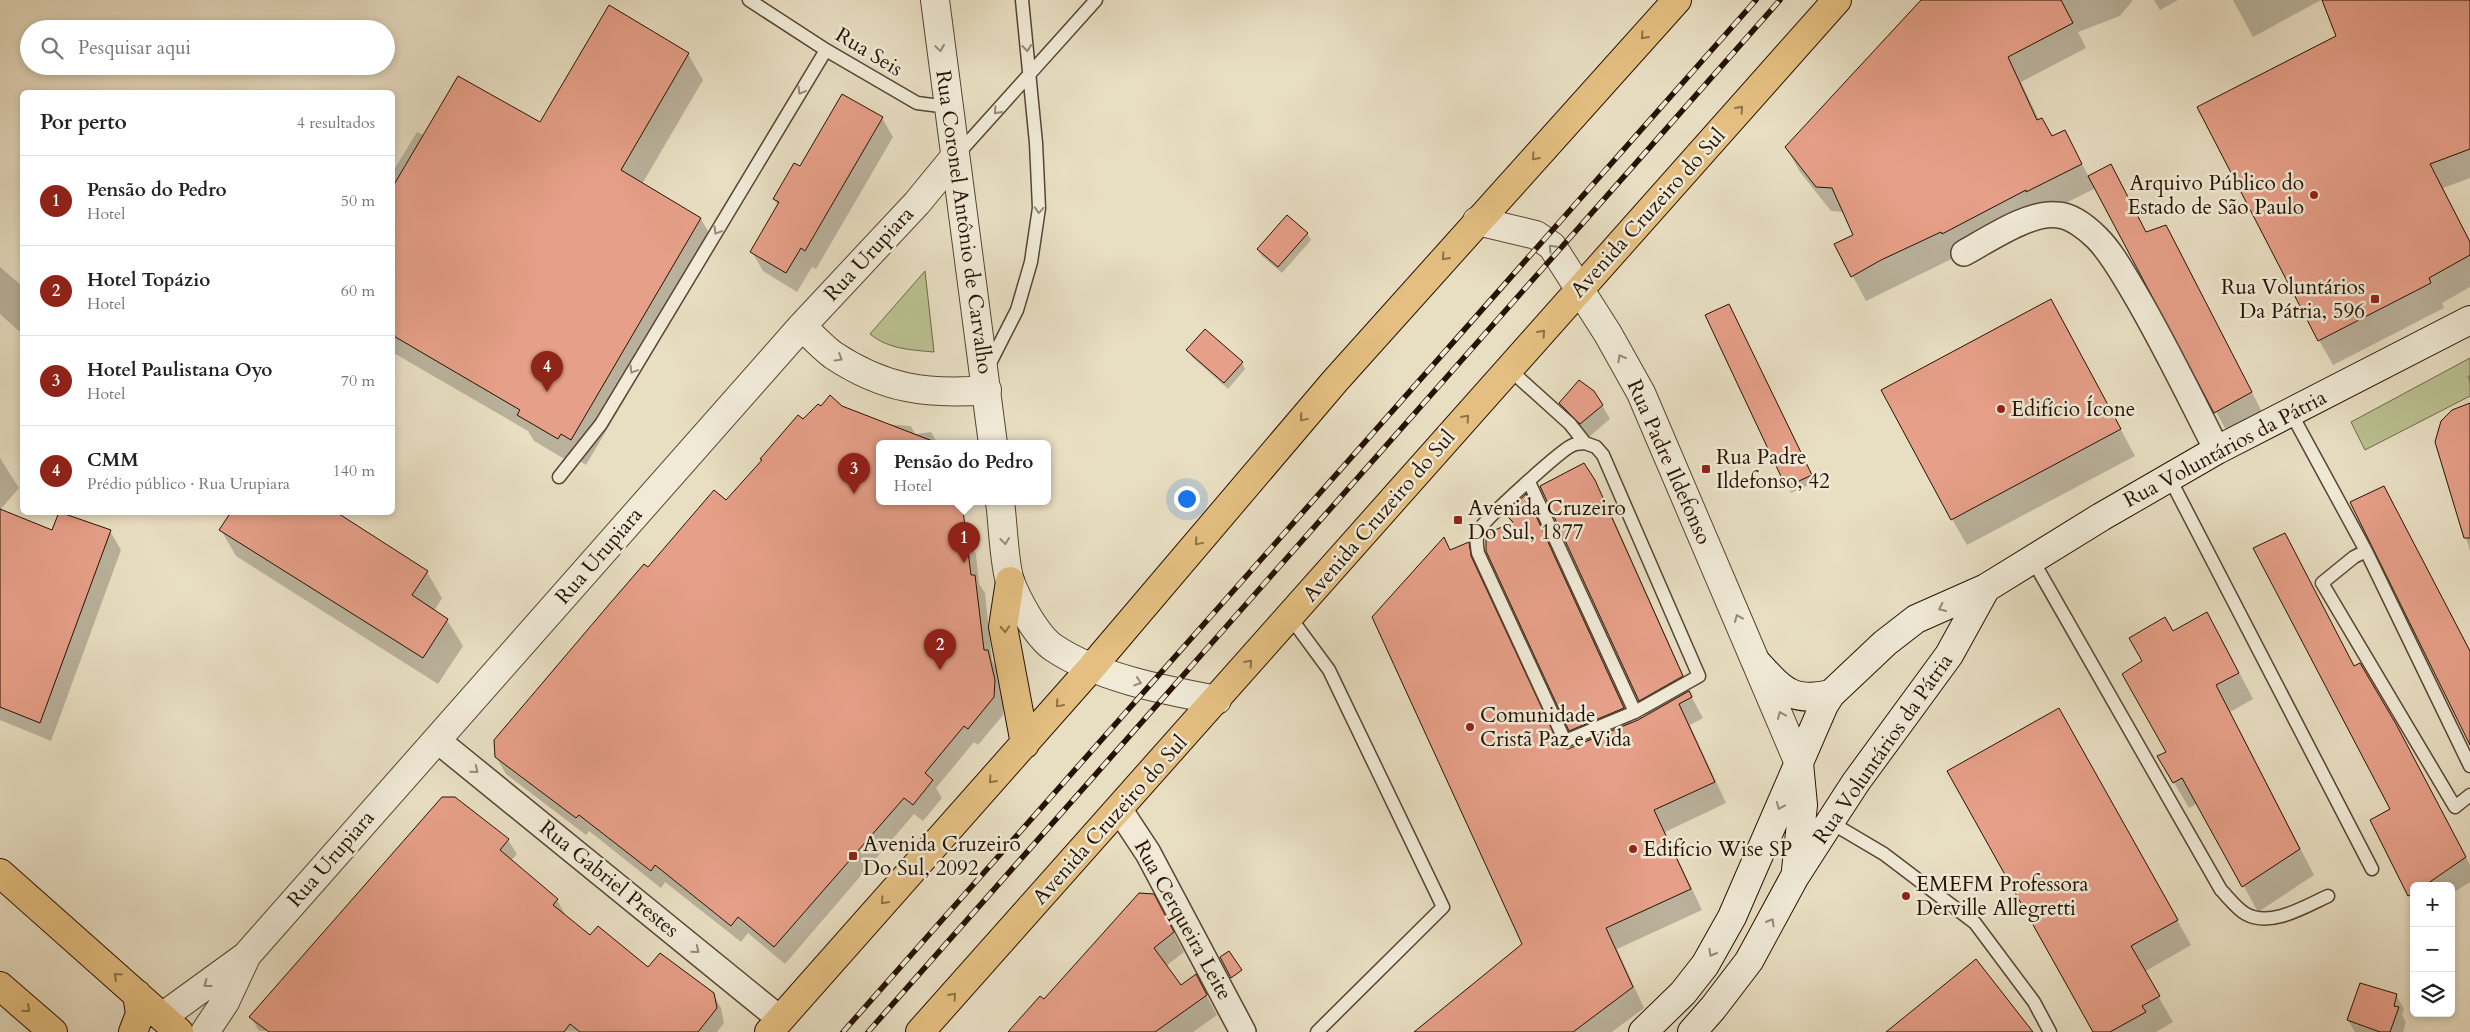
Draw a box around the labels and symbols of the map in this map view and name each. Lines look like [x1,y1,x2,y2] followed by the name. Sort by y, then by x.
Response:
[830,21,908,83] street label: Rua Seis
[1641,31,1650,40] one-way arrow
[935,44,945,53] one-way arrow
[1021,45,1032,53] one-way arrow
[928,68,1000,376] street label: Rua Coronel Antônio de Carvalho
[797,86,807,95] one-way arrow
[1735,105,1744,114] one-way arrow
[994,106,1003,115] one-way arrow
[1564,122,1732,304] street label: Avenida Cruzeiro do Sul
[1532,151,1541,160] one-way arrow
[2127,169,2304,222] place label: Arquivo Público do Estado de São Paulo
[2308,189,2320,201] marker: Arquivo Público do Estado de São Paulo
[817,200,921,308] street label: Rua Urupiara
[1033,207,1044,215] one-way arrow
[714,225,724,234] one-way arrow
[1549,245,1558,254] one-way arrow
[1442,252,1451,261] one-way arrow
[2221,273,2365,326] place label: Rua Voluntários Da Pátria, 596
[2369,293,2381,305] marker: Rua Voluntários Da Pátria, 596
[1536,329,1545,338] one-way arrow
[531,351,563,392] pin: 4
[833,352,842,362] one-way arrow
[1618,354,1628,363] one-way arrow
[630,364,640,373] one-way arrow
[1620,375,1718,549] street label: Rua Padre Ildefonso
[2118,383,2332,515] street label: Rua Voluntários da Pátria
[2011,395,2135,424] place label: Edifício Ícone
[1995,403,2007,415] marker: Edifício Ícone
[1300,412,1309,421] one-way arrow
[1460,415,1469,424] one-way arrow
[1296,424,1462,608] street label: Avenida Cruzeiro do Sul
[1716,443,1830,496] place label: Rua Padre Ildefonso, 42
[838,453,870,494] pin: 3
[1700,463,1712,475] marker: Rua Padre Ildefonso, 42
[1174,486,1200,512] your location
[1468,494,1626,547] place label: Avenida Cruzeiro Do Sul, 1877
[549,501,649,611] street label: Rua Urupiara
[1452,514,1464,526] marker: Avenida Cruzeiro Do Sul, 1877
[948,522,980,563] pin: 1
[1195,536,1204,545] one-way arrow
[999,537,1010,545] one-way arrow
[1938,601,1947,612] one-way arrow
[1734,614,1745,623] one-way arrow
[999,625,1010,633] one-way arrow
[924,629,956,670] pin: 2
[1806,648,1960,850] street label: Rua Voluntários da Pátria
[1243,660,1252,669] one-way arrow
[1133,676,1142,686] one-way arrow
[1056,698,1065,707] one-way arrow
[1480,701,1631,754] place label: Comunidade Cristã Paz e Vida
[1776,711,1787,720] one-way arrow
[1464,721,1476,733] marker: Comunidade Cristã Paz e Vida
[1026,729,1194,911] street label: Avenida Cruzeiro do Sul
[469,765,478,773] one-way arrow
[989,774,998,783] one-way arrow
[1776,801,1786,810] one-way arrow
[281,804,381,914] street label: Rua Urupiara
[533,814,685,944] street label: Rua Gabriel Prestes
[863,830,1021,883] place label: Avenida Cruzeiro Do Sul, 2092
[1127,835,1239,1005] street label: Rua Cerqueira Leite
[1643,835,1792,864] place label: Edifício Wise SP
[1627,843,1639,855] marker: Edifício Wise SP
[847,850,859,862] marker: Avenida Cruzeiro Do Sul, 2092
[1916,870,2089,923] place label: EMEFM Professora Derville Allegretti
[1900,890,1912,902] marker: EMEFM Professora Derville Allegretti
[881,896,890,905] one-way arrow
[1765,919,1775,928] one-way arrow
[691,944,700,953] one-way arrow
[1708,948,1718,957] one-way arrow
[113,973,122,982] one-way arrow
[203,978,213,987] one-way arrow
[947,992,956,1001] one-way arrow
[21,1003,30,1012] one-way arrow

